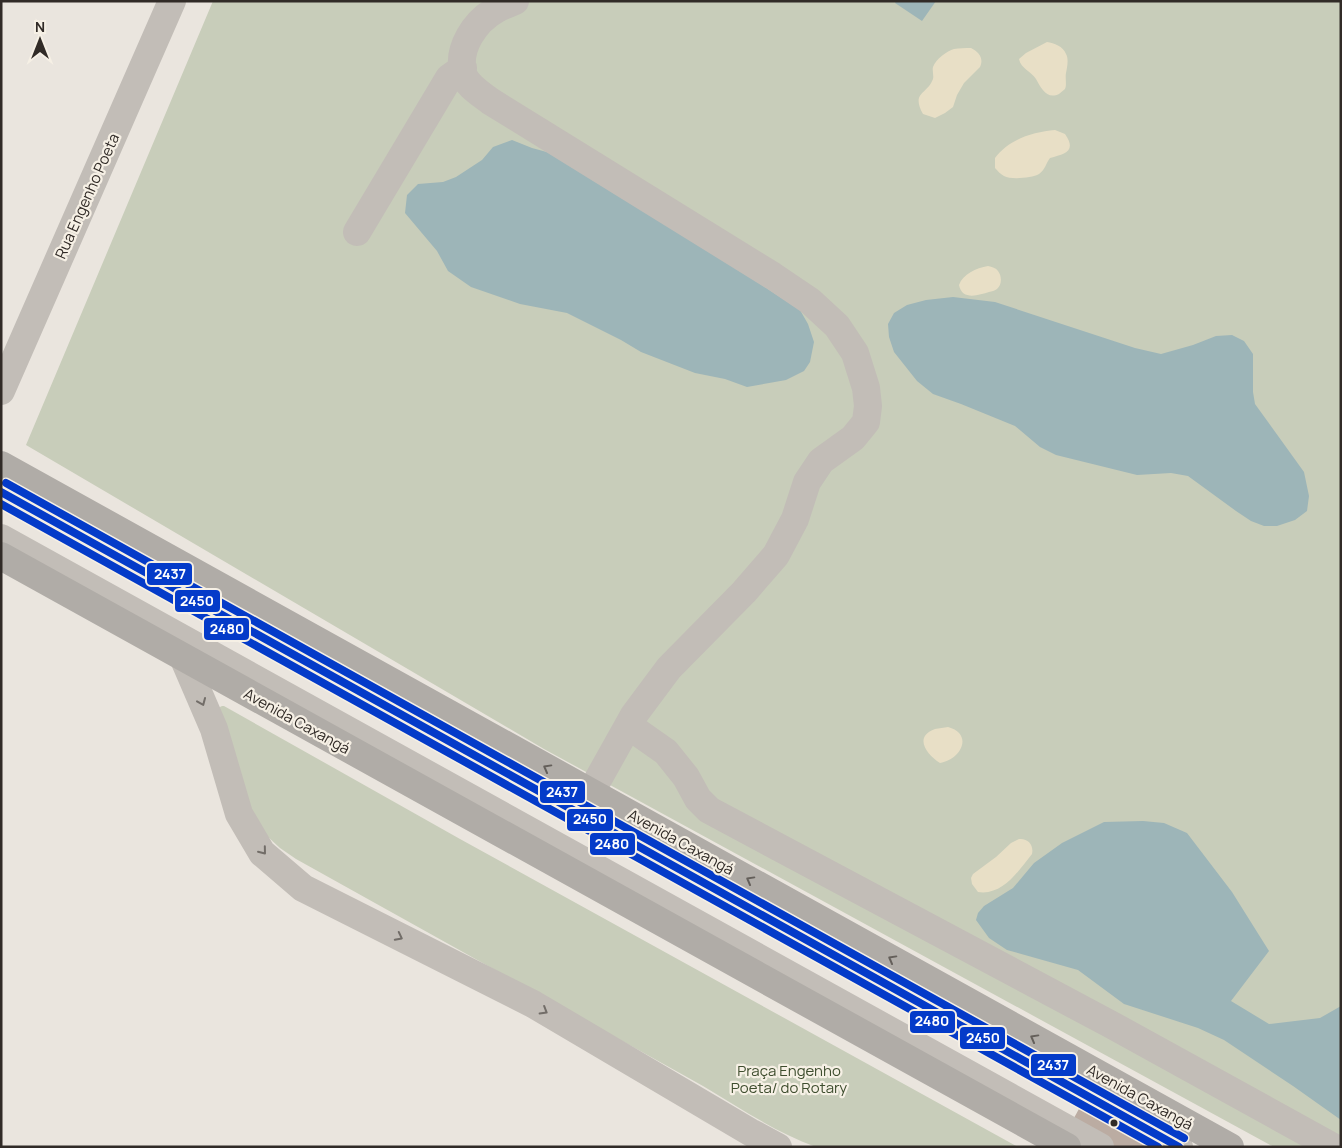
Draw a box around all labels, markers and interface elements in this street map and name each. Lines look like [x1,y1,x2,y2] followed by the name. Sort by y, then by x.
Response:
[15,15,65,65] north arrow
[35,17,45,36] text: N
[50,130,124,262] street label: Rua Engenho Poeta
[146,562,193,586] line badge: 2437
[154,564,186,583] text: 2437
[174,589,221,613] line badge: 2450
[180,591,214,610] text: 2450
[203,617,250,641] line badge: 2480
[210,619,244,638] text: 2480
[240,683,354,759] street label: Avenida Caxangá
[195,697,206,706] one-way arrow
[543,764,552,774] one-way arrow
[539,780,586,804] line badge: 2437
[546,782,578,801] text: 2437
[624,804,738,880] street label: Avenida Caxangá
[566,808,614,832] line badge: 2450
[573,809,607,828] text: 2450
[589,832,636,856] line badge: 2480
[595,834,629,853] text: 2480
[257,846,266,855] one-way arrow
[746,877,755,887] one-way arrow
[394,931,403,941] one-way arrow
[888,955,897,965] one-way arrow
[538,1004,547,1014] one-way arrow
[909,1010,956,1034] line badge: 2480
[915,1011,949,1030] text: 2480
[959,1026,1006,1050] line badge: 2450
[966,1028,1000,1047] text: 2450
[1031,1034,1040,1044] one-way arrow
[1030,1053,1077,1077] line badge: 2437
[1037,1055,1069,1074] text: 2437
[1083,1059,1197,1135] street label: Avenida Caxangá
[731,1060,847,1098] park label: Praça Engenho Poeta/ do Rotary
[1109,1118,1119,1128] unlabelled marker

